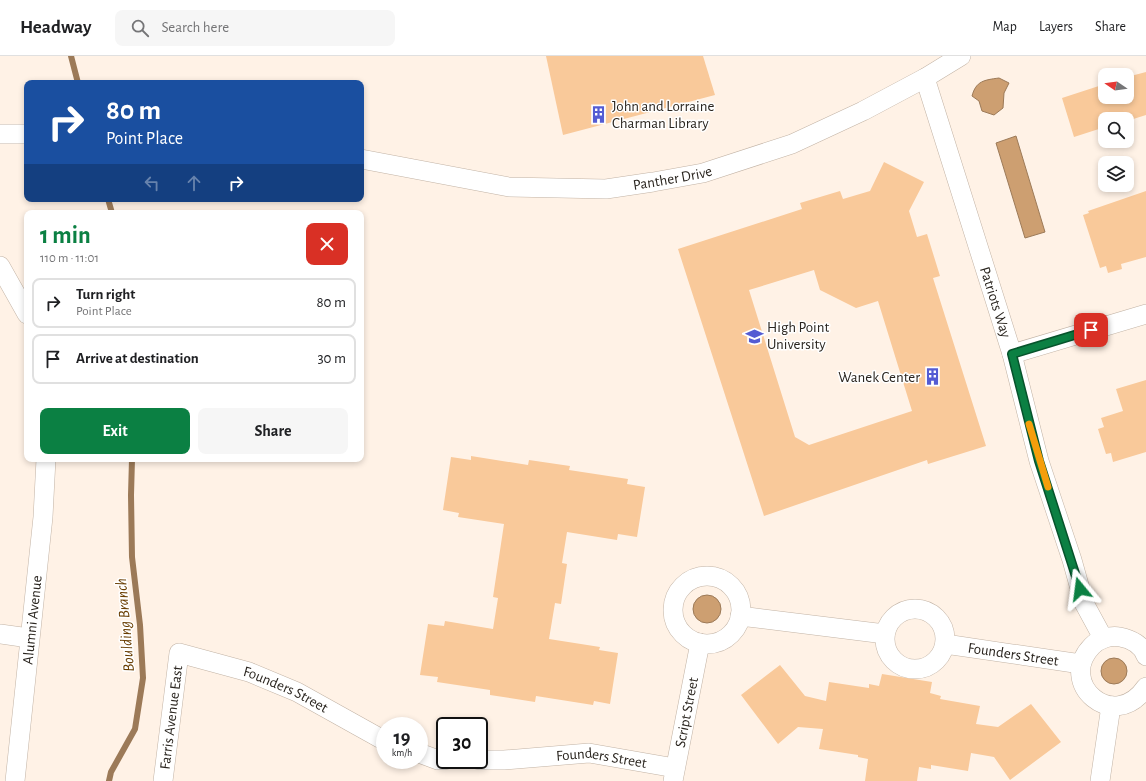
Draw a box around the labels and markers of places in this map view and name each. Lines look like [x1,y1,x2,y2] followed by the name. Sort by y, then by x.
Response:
[612,99,714,131] place label: John and Lorraine Charman Library
[589,105,609,125] building icon: John and Lorraine Charman Library
[1074,313,1108,347] pin
[767,320,829,352] place label: High Point University
[744,326,764,346] school or university icon: High Point University
[923,367,943,387] building icon: Wanek Center
[838,370,920,385] place label: Wanek Center

